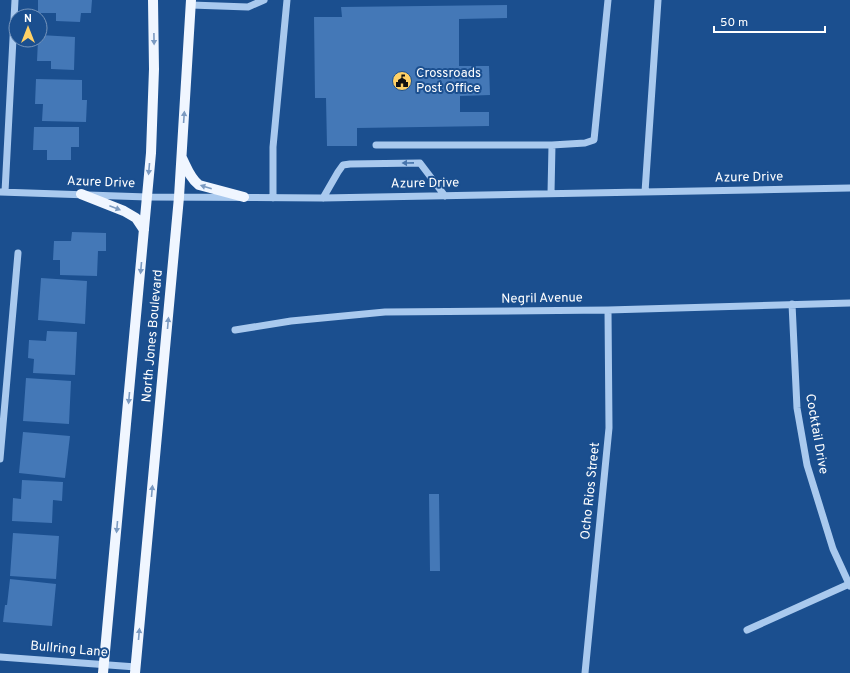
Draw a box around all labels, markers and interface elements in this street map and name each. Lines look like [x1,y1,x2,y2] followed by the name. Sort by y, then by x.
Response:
[8,8,48,48] north arrow
[714,8,825,34] scale bar
[24,12,32,26] text: N
[720,15,748,31] text: 50 m
[151,33,157,46] one-way arrow
[416,66,481,97] place label: Crossroads Post Office
[391,70,413,92] public building icon: Crossroads Post Office
[180,111,187,123] one-way arrow
[401,160,414,166] one-way arrow
[146,163,153,175] one-way arrow
[715,169,783,187] street label: Azure Drive
[67,174,135,192] street label: Azure Drive
[391,175,459,193] street label: Azure Drive
[200,184,212,190] one-way arrow
[110,205,122,211] one-way arrow
[137,262,144,274] one-way arrow
[139,269,167,403] street label: North Jones Boulevard
[501,290,583,308] street label: Negril Avenue
[164,317,171,329] one-way arrow
[125,392,132,404] one-way arrow
[801,393,831,475] street label: Cocktail Drive
[578,442,604,540] street label: Ocho Rios Street
[149,485,155,497] one-way arrow
[113,521,120,533] one-way arrow
[135,628,142,640] one-way arrow
[30,639,108,661] street label: Bullring Lane

